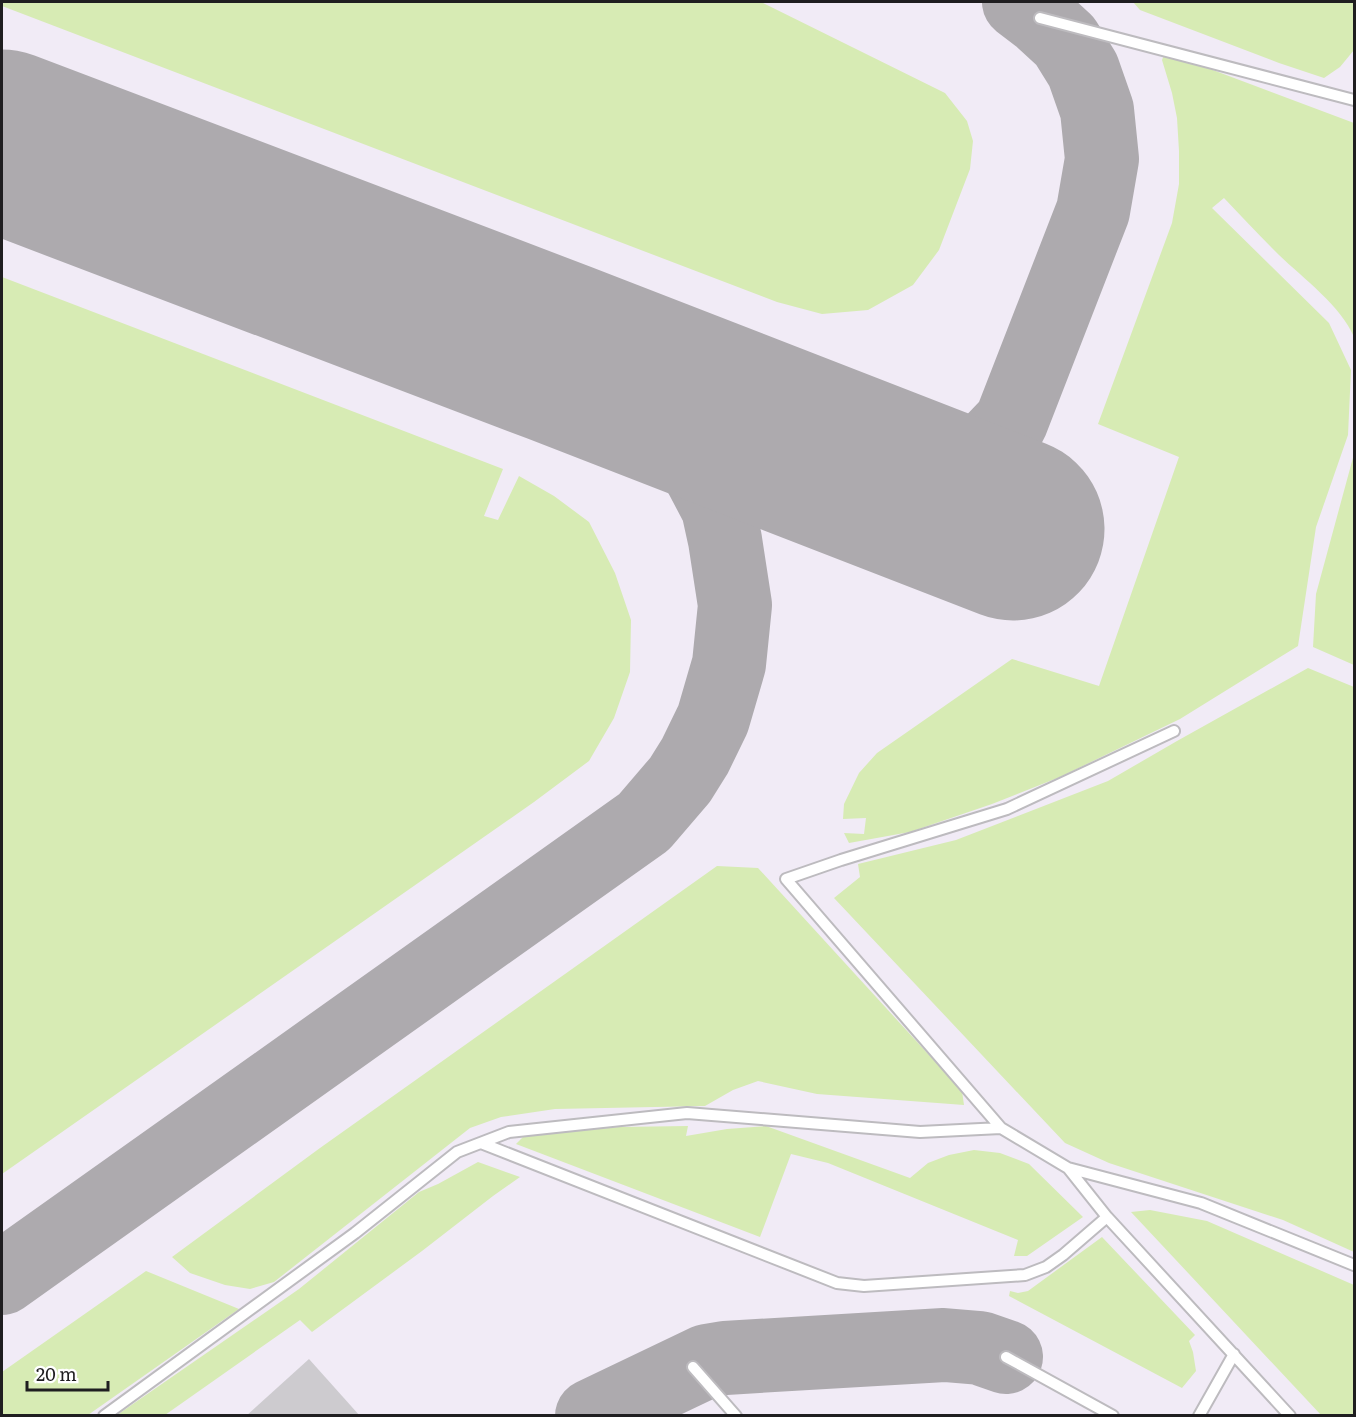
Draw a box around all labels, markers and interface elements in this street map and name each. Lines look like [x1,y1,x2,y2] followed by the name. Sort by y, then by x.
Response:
[27,1354,108,1392] scale bar
[36,1360,77,1387] text: 20 m

